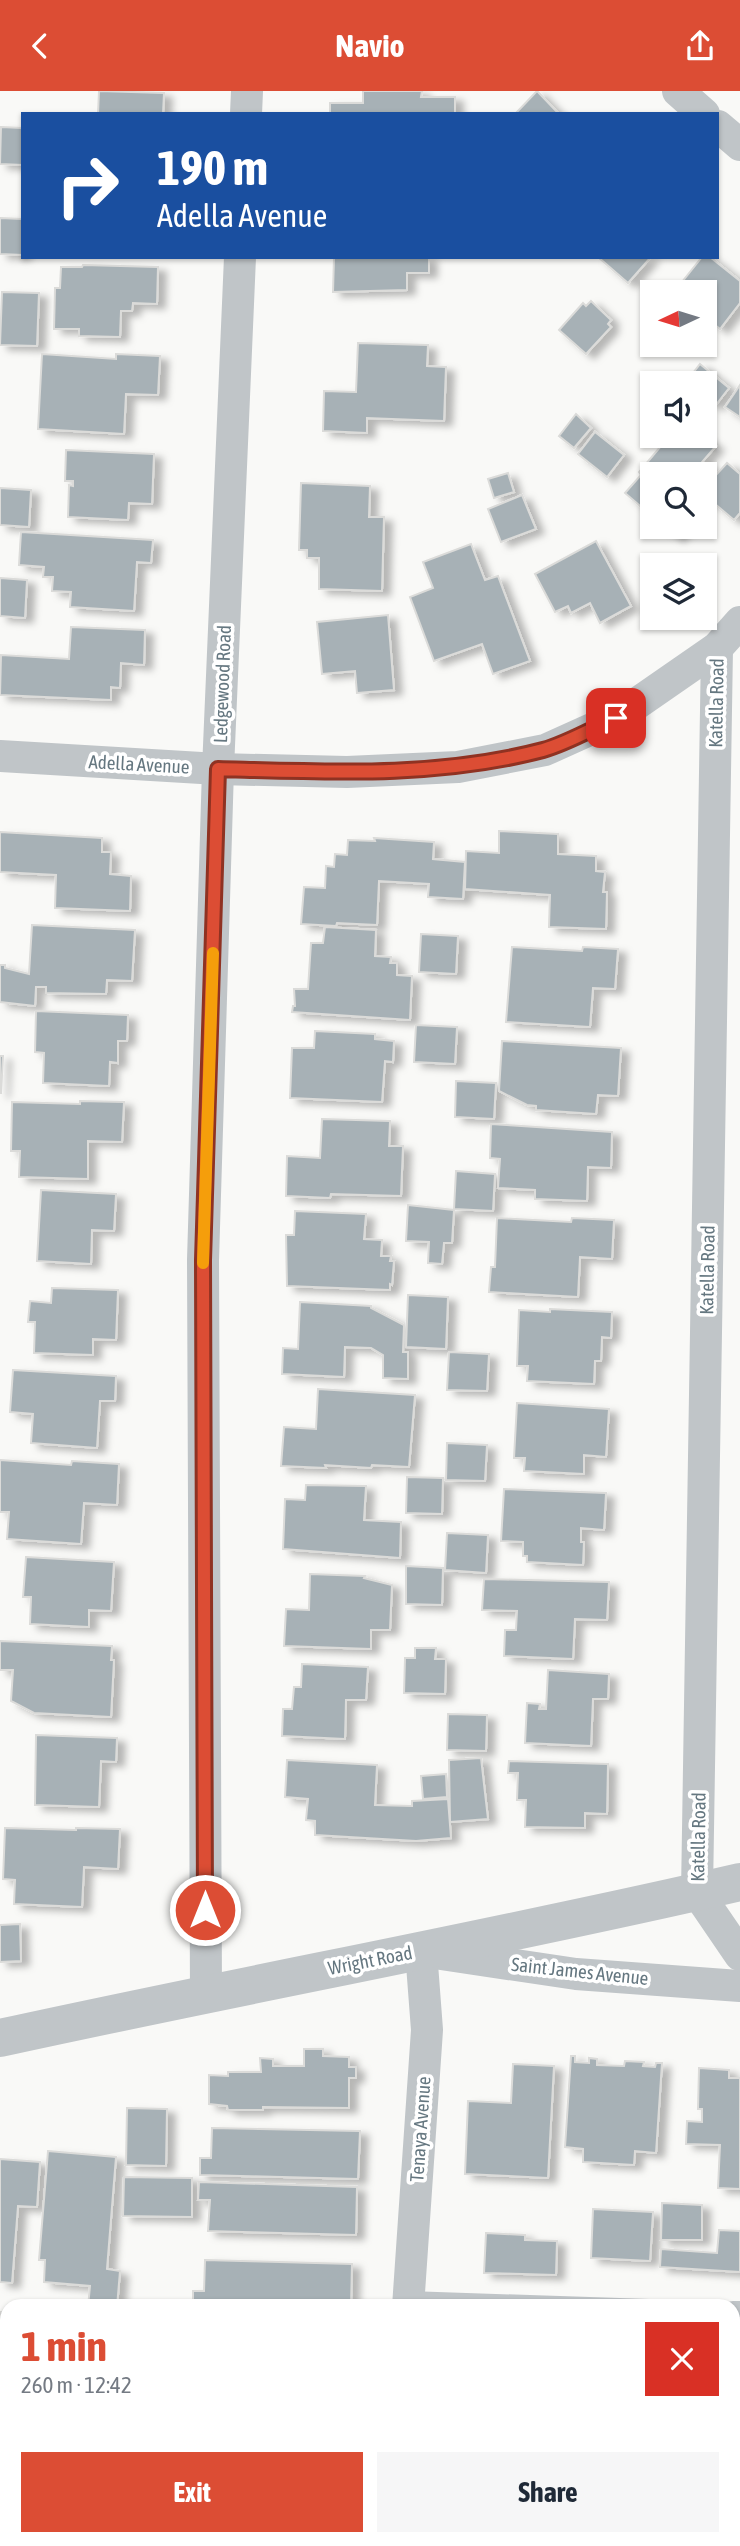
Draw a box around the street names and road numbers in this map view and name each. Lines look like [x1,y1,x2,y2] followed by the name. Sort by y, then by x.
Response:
[209,625,235,743] street label: Ledgewood Road
[704,658,728,748] street label: Katella Road
[88,750,190,778] street label: Adella Avenue
[695,1225,719,1315] street label: Katella Road
[686,1792,710,1882] street label: Katella Road
[326,1941,414,1979] street label: Wright Road
[510,1953,650,1989] street label: Saint James Avenue
[405,2076,435,2182] street label: Tenaya Avenue

